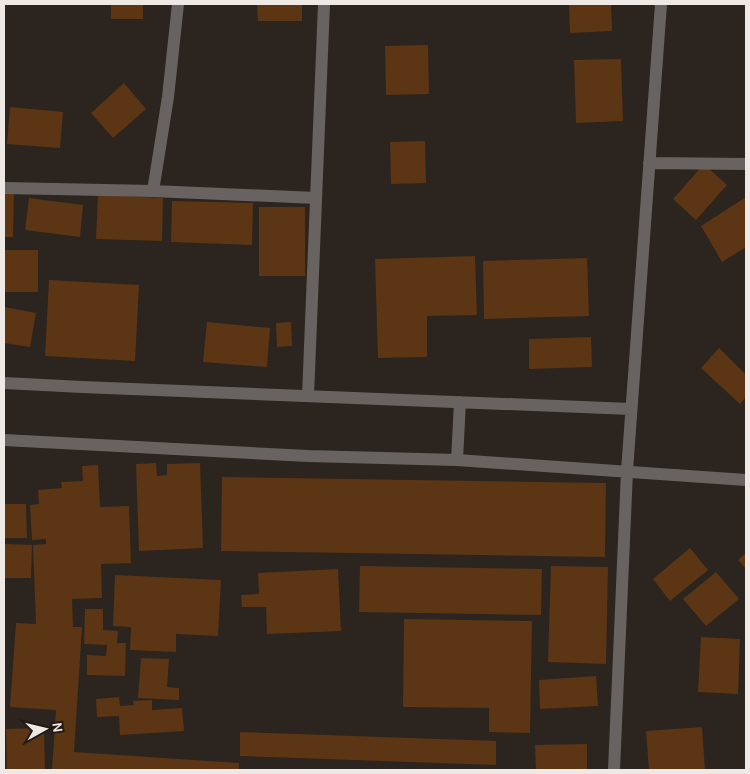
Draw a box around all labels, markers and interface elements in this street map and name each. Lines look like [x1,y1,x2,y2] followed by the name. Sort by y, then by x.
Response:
[20,704,70,754] north arrow
[48,721,66,733] text: N

